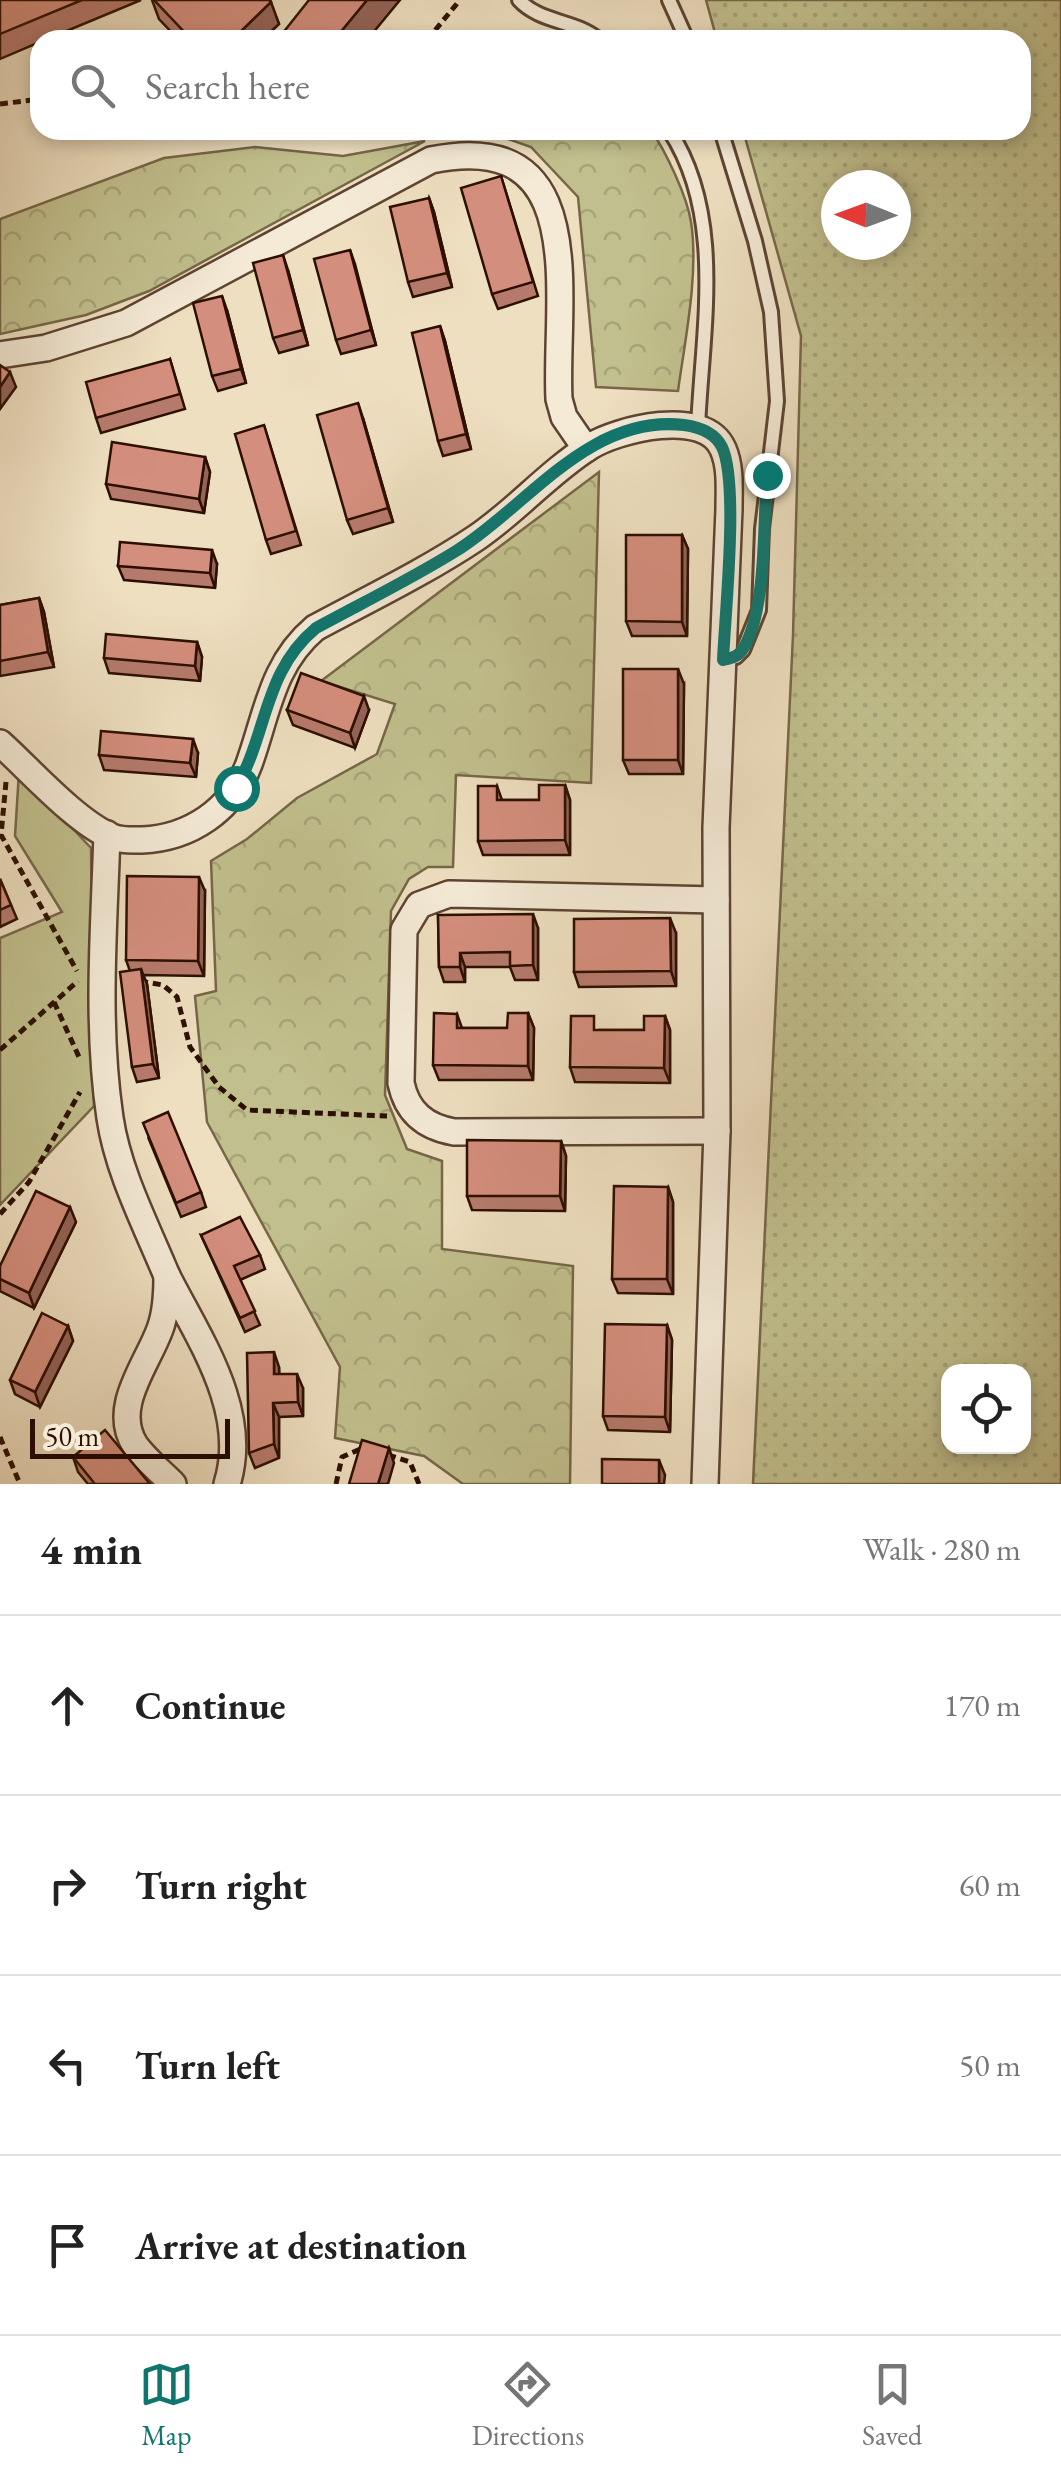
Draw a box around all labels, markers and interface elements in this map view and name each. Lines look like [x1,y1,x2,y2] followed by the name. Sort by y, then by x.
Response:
[30,30,1031,140] search box
[65,58,120,113] icon: search
[145,61,310,110] text: Search here
[821,170,911,260] north arrow
[745,453,791,499] route end
[214,766,260,812] route start
[941,1364,1031,1454] map controls
[941,1364,1031,1454] button: locate
[30,1414,230,1458] scale bar
[45,1418,99,1454] text: 50 m
[40,1522,142,1577] text: 4 min
[863,1528,1021,1570] text: Walk · 280 m
[40,1678,95,1733] icon: ahead
[135,1681,286,1730] text: Continue
[944,1684,1021,1726] text: 170 m
[40,1858,95,1913] icon: right
[135,1861,307,1910] text: Turn right
[959,1864,1021,1906] text: 60 m
[40,2038,95,2093] icon: left
[135,2041,280,2090] text: Turn left
[959,2044,1021,2086] text: 50 m
[40,2218,95,2273] icon: arrive
[135,2221,467,2270] text: Arrive at destination
[139,2357,194,2453] tab: Map
[472,2357,584,2453] tab: Directions
[862,2357,922,2453] tab: Saved

